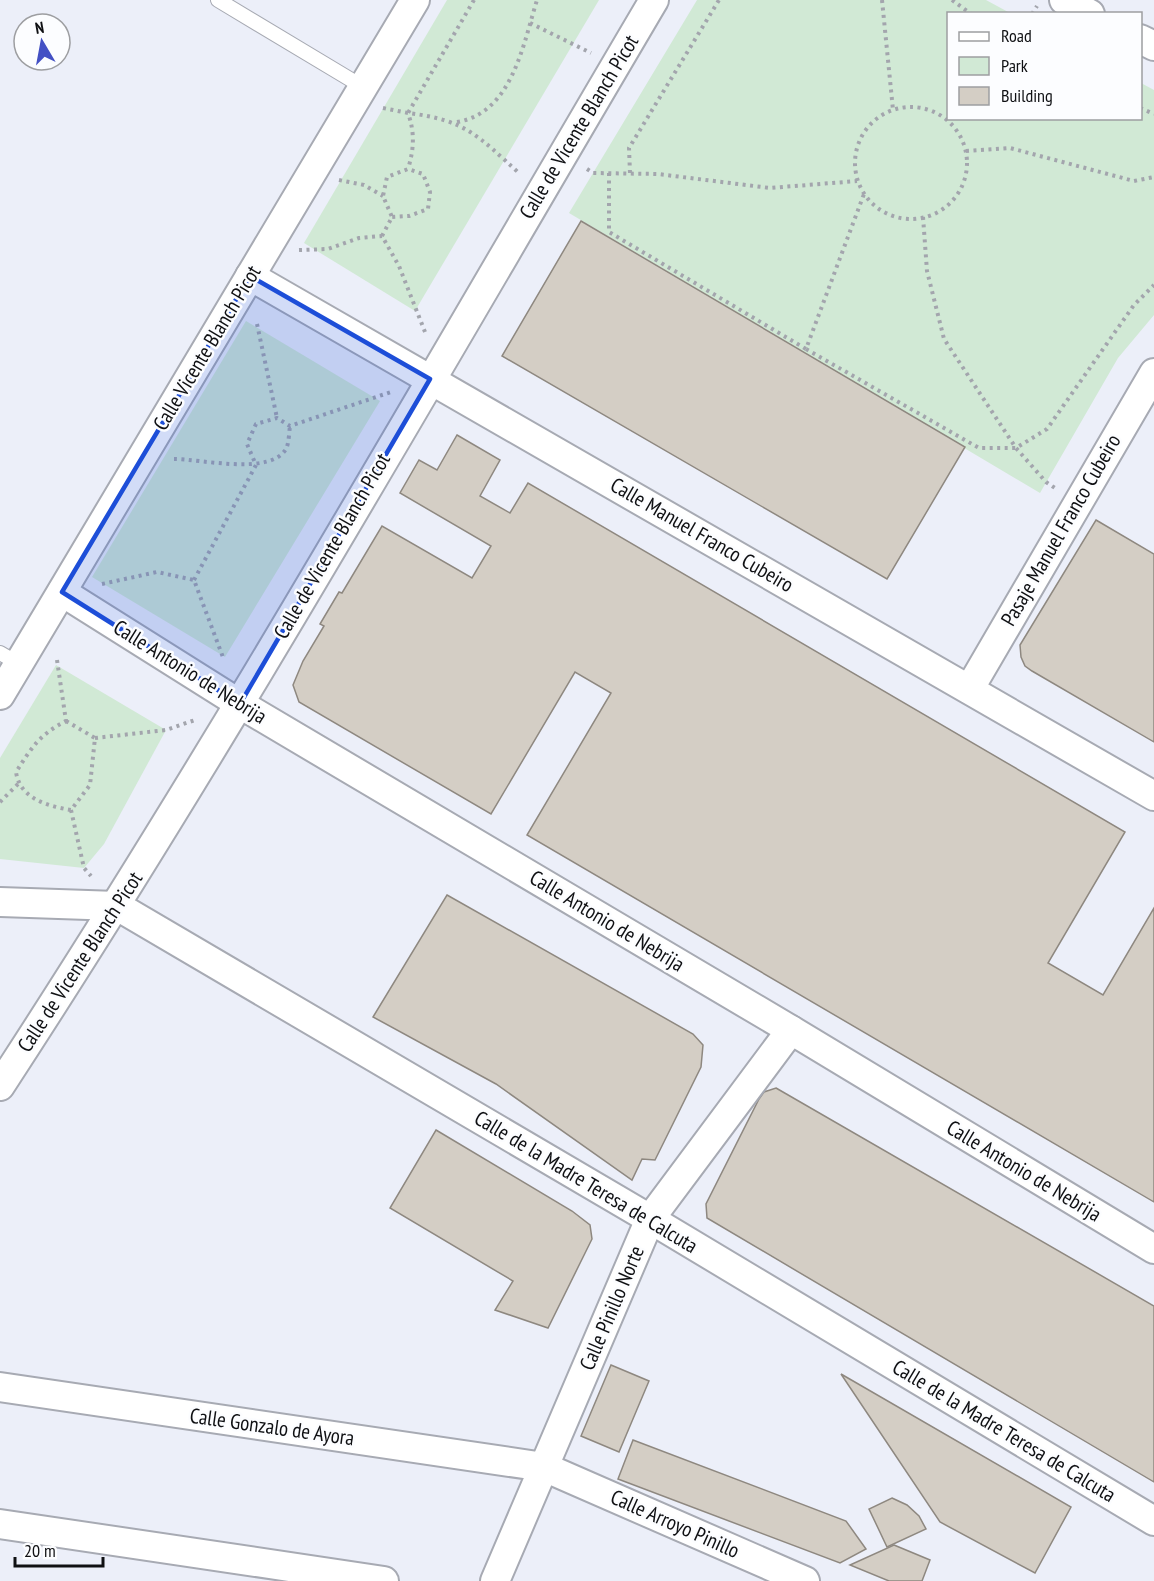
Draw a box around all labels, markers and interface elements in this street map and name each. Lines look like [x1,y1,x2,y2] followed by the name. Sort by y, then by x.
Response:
[12,12,72,72] north arrow
[947,12,1142,120] legend
[33,17,45,38] text: N
[1001,24,1032,47] text: Road
[513,30,644,224] street label: Calle de Vicente Blanch Picot
[1001,54,1028,77] text: Park
[1001,84,1053,107] text: Building
[147,260,267,435] street label: Calle Vicente Blanch Picot
[995,429,1126,630] street label: Pasaje Manuel Franco Cubeiro
[267,448,396,643] street label: Calle de Vicente Blanch Picot
[606,471,799,598] street label: Calle Manuel Franco Cubeiro
[109,614,272,730] street label: Calle Antonio de Nebrija
[525,864,690,977] street label: Calle Antonio de Nebrija
[11,866,148,1057] street label: Calle de Vicente Blanch Picot
[470,1104,703,1259] street label: Calle de la Madre Teresa de Calcuta
[942,1114,1107,1227] street label: Calle Antonio de Nebrija
[573,1241,650,1374] street label: Calle Pinillo Norte
[888,1353,1121,1508] street label: Calle de la Madre Teresa de Calcuta
[188,1402,356,1451] street label: Calle Gonzalo de Ayora
[606,1483,744,1564] street label: Calle Arroyo Pinillo
[15,1530,104,1568] scale bar
[24,1539,56,1562] text: 20 m

